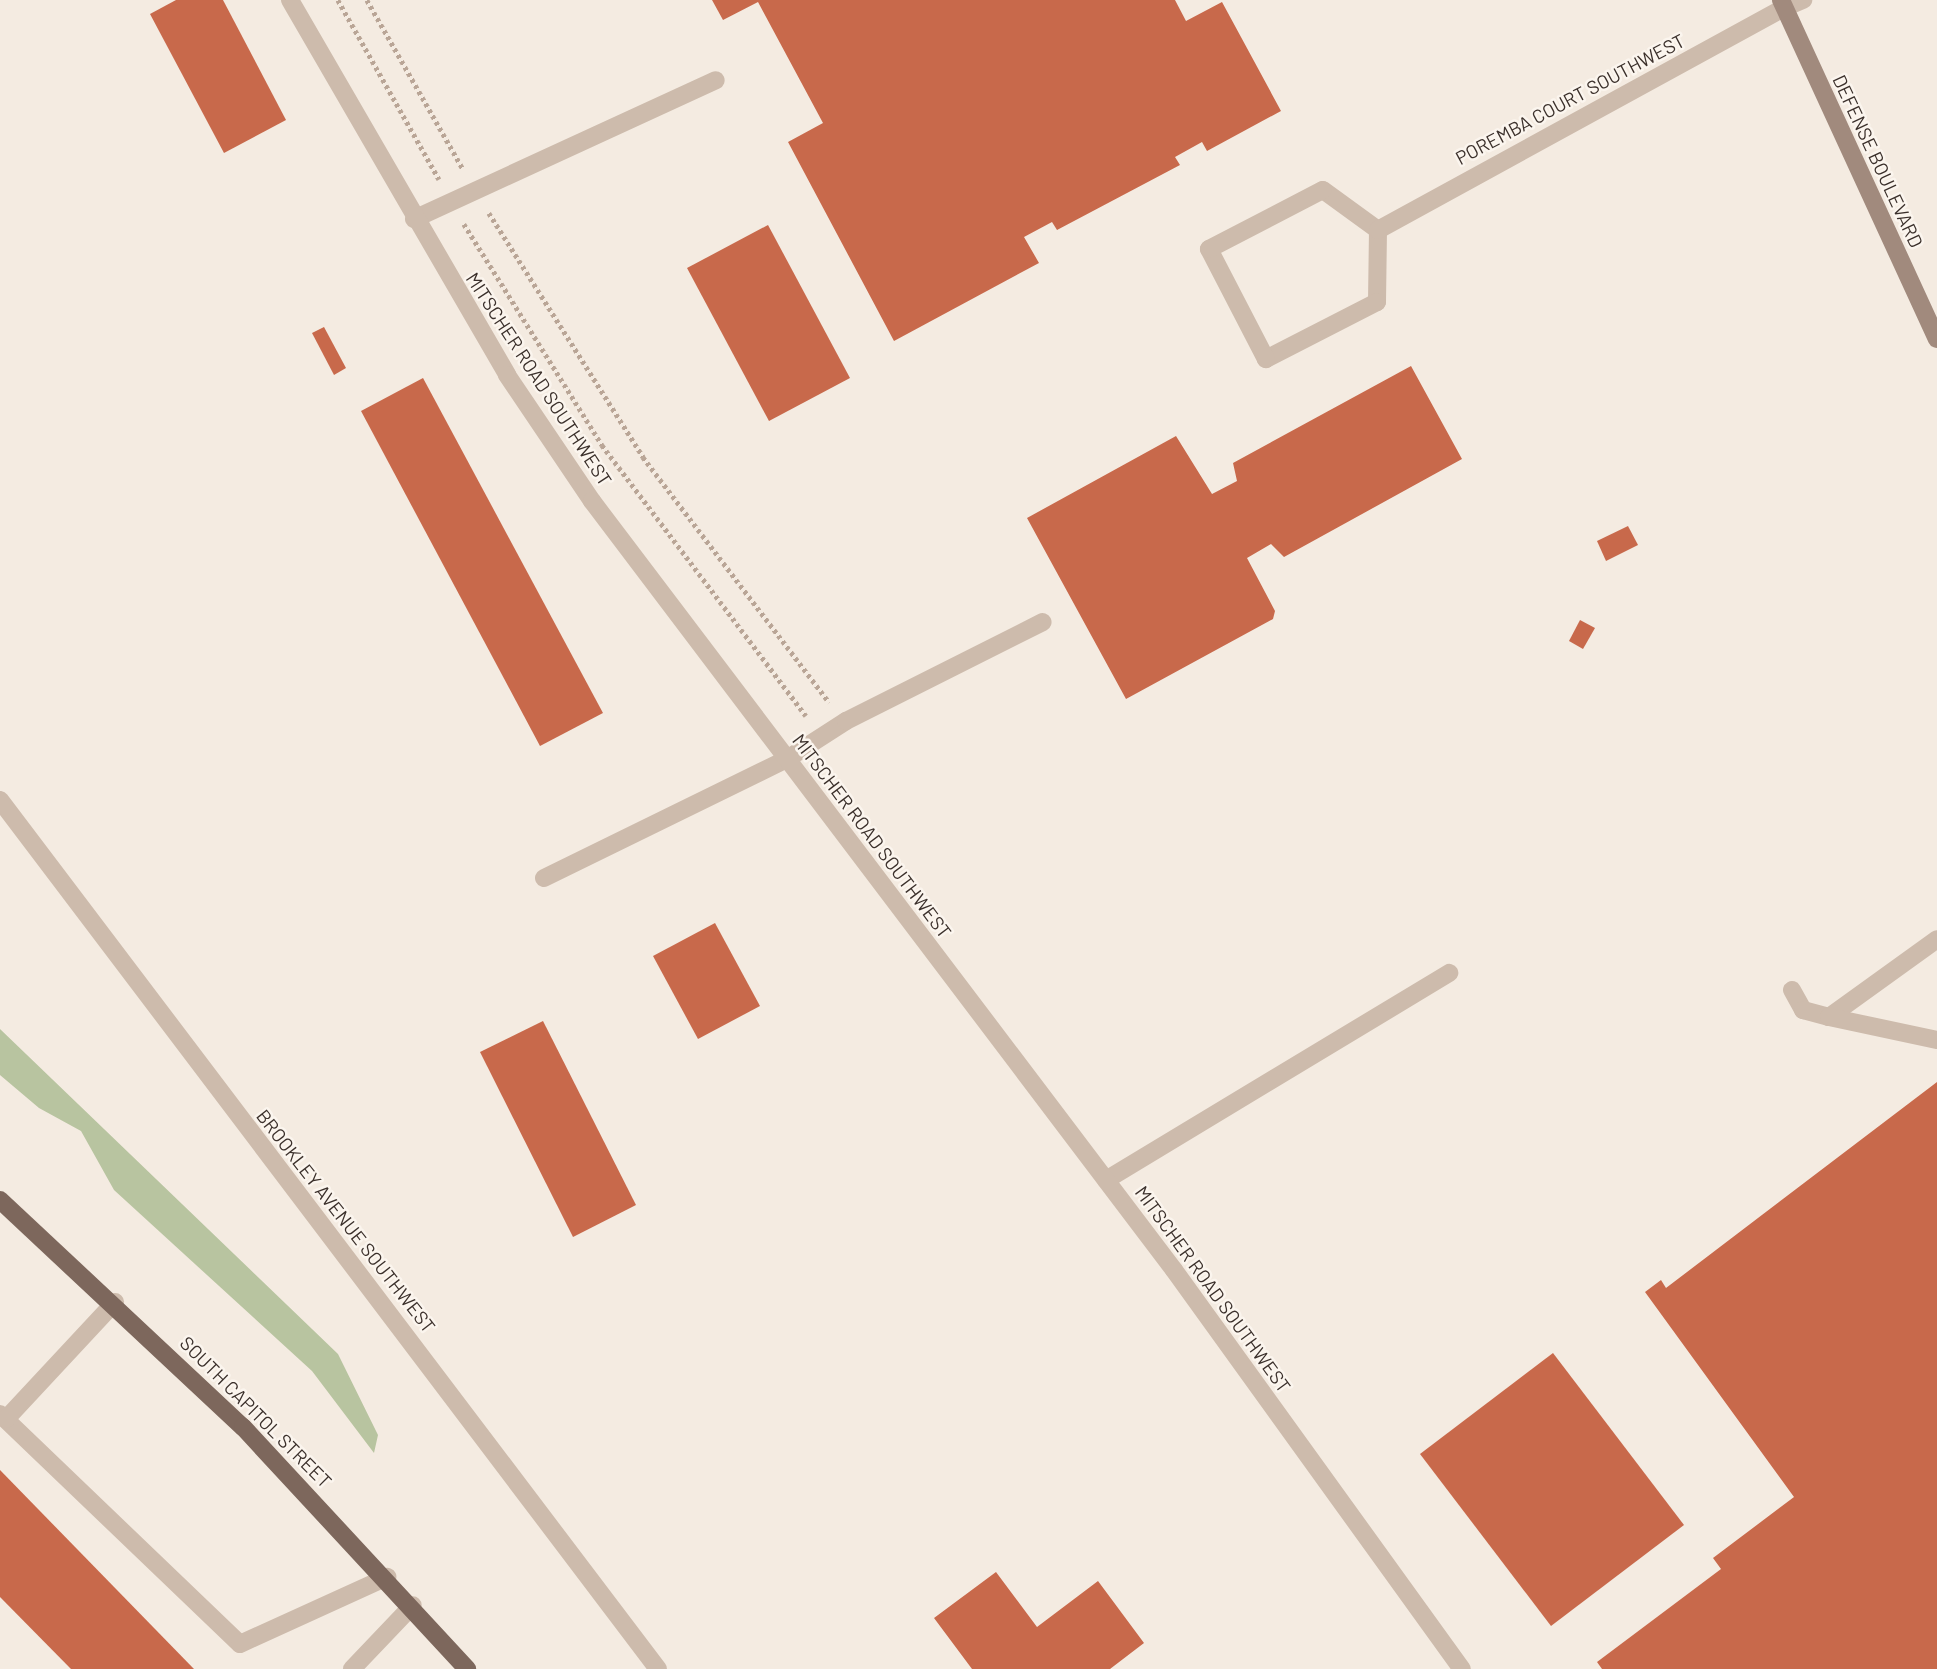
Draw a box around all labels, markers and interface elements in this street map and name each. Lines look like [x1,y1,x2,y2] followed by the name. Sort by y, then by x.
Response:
[1451,29,1689,169] street label: POREMBA COURT SOUTHWEST
[1828,71,1928,251] street label: DEFENSE BOULEVARD
[461,268,617,490] street label: MITSCHER ROAD SOUTHWEST
[788,729,956,943] street label: MITSCHER ROAD SOUTHWEST
[252,1105,440,1337] street label: BROOKLEY AVENUE SOUTHWEST
[1130,1181,1296,1397] street label: MITSCHER ROAD SOUTHWEST
[176,1332,336,1492] street label: SOUTH CAPITOL STREET

